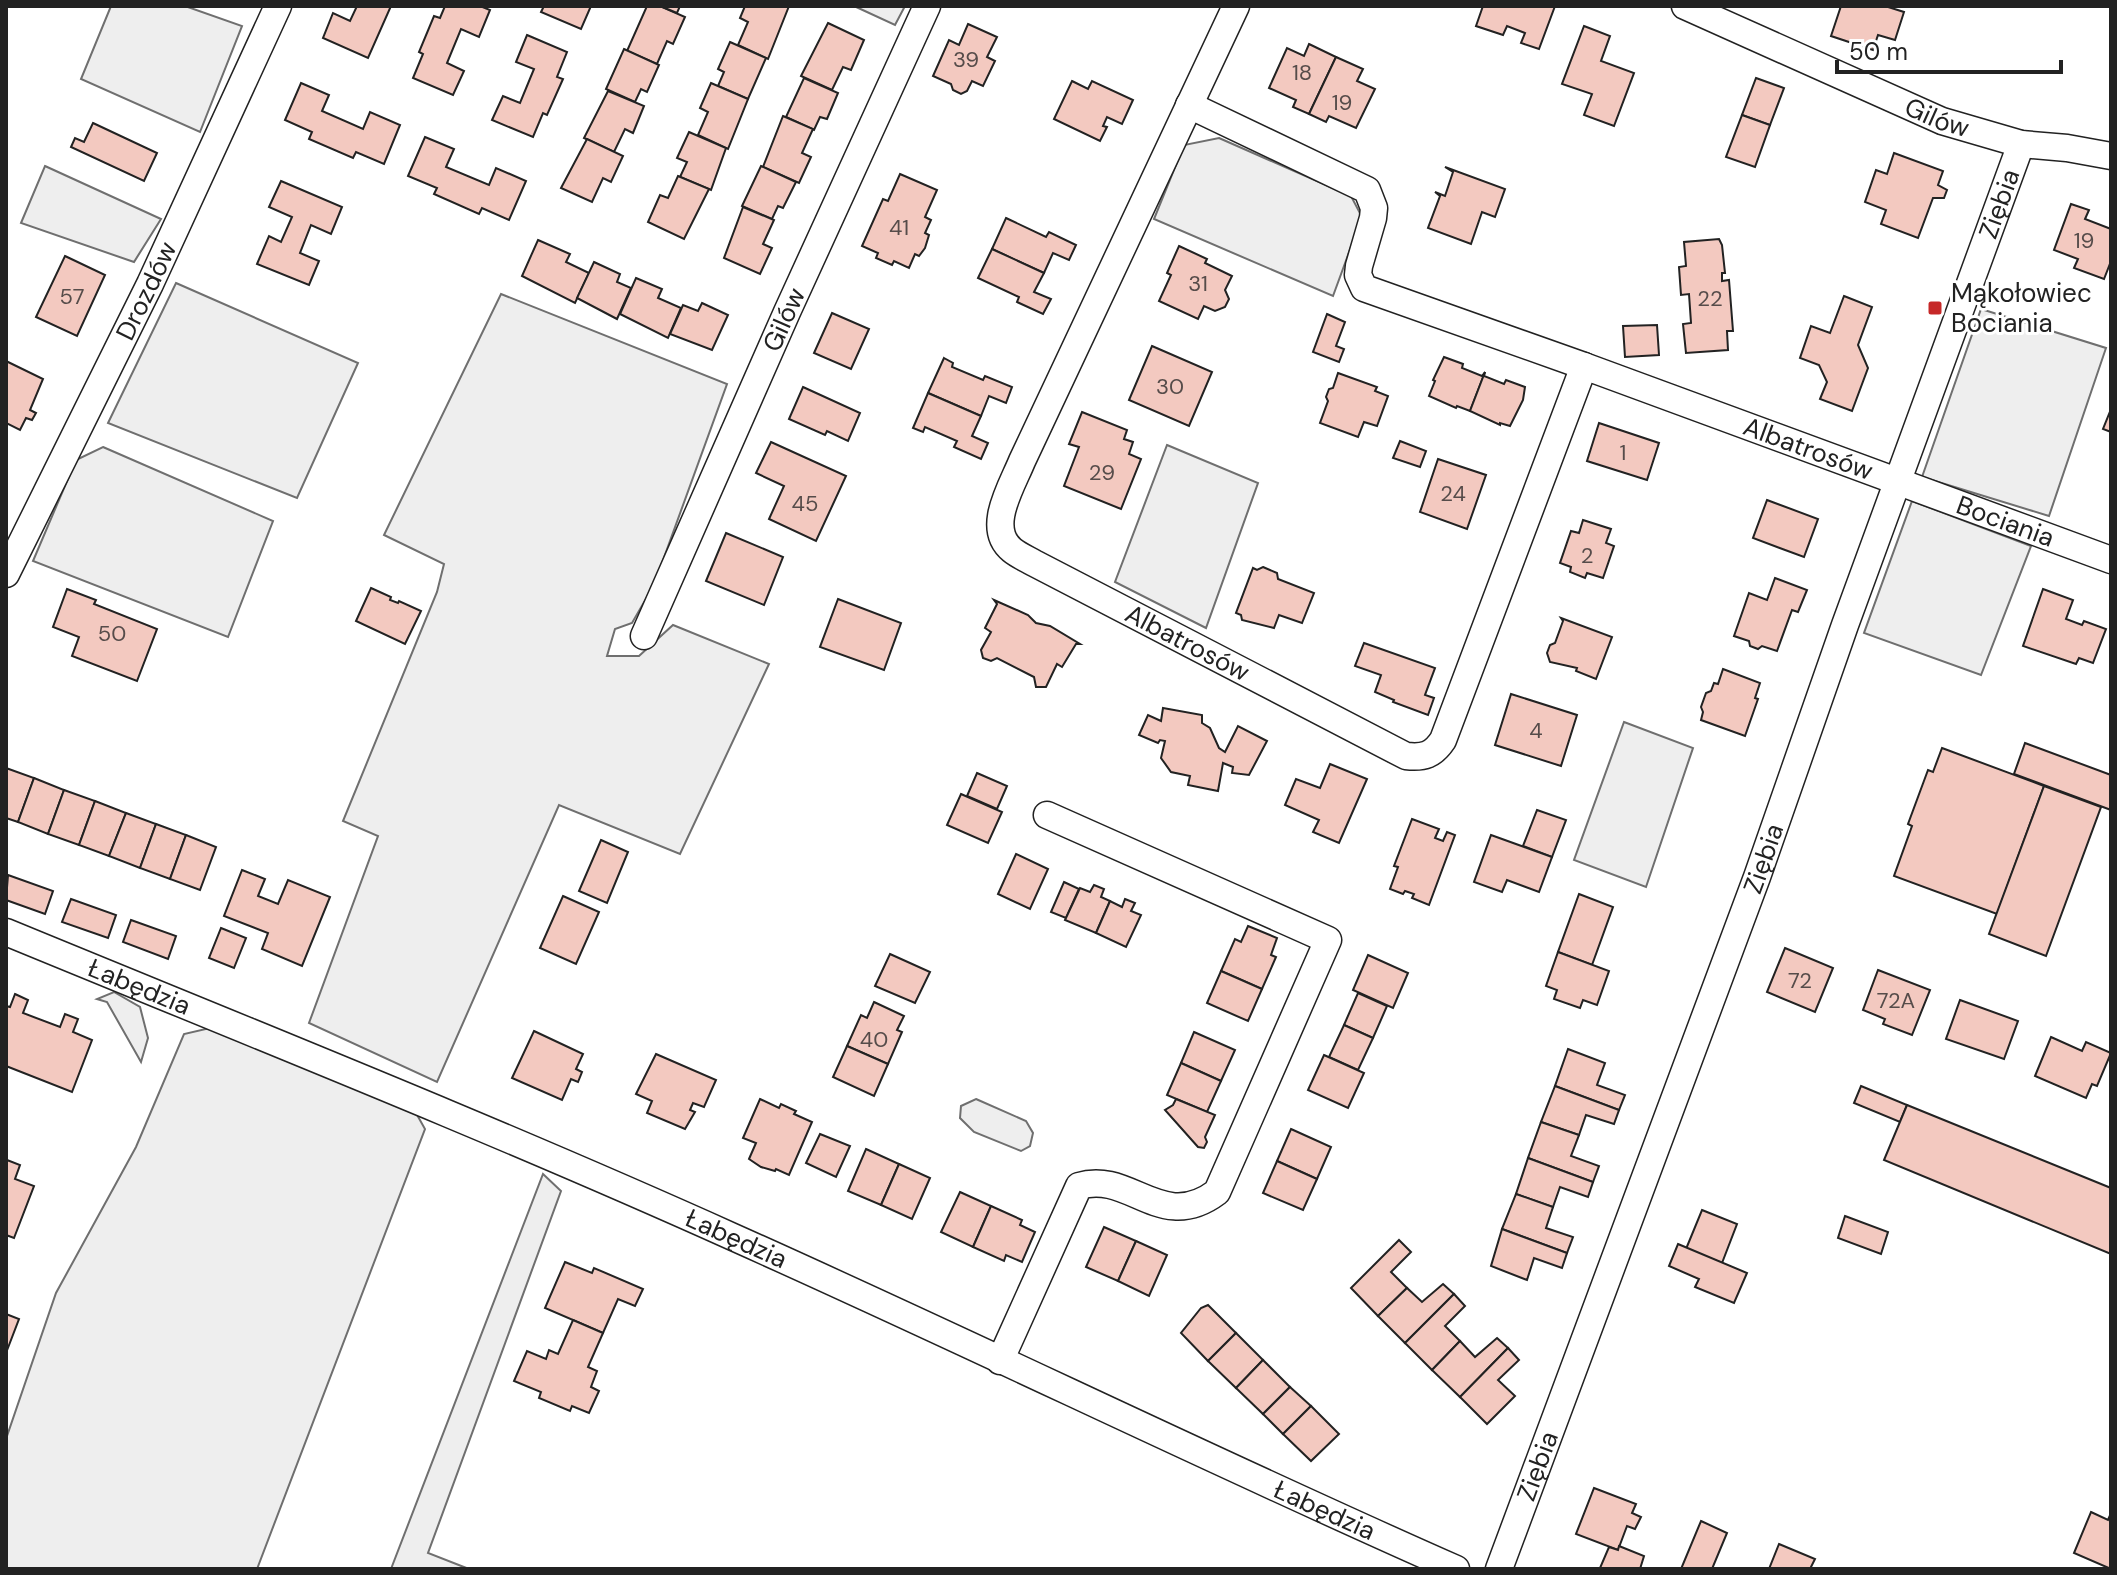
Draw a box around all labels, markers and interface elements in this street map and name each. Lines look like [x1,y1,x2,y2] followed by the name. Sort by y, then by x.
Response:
[1837,24,2061,74] scale bar
[1849,36,1908,67] text: 50 m
[953,45,979,74] house number: 39
[1292,58,1312,87] house number: 18
[1332,88,1352,117] house number: 19
[1900,90,1974,145] street label: Gilów
[1971,164,2027,243] street label: Ziębia
[889,213,909,242] house number: 41
[2074,226,2094,255] house number: 19
[108,236,184,346] street label: Drozdów
[1188,269,1208,298] house number: 31
[1951,276,2092,340] place label: Mąkołowiec Bociania
[60,282,84,311] house number: 57
[755,282,813,357] street label: Gilów
[1697,284,1723,313] house number: 22
[1926,299,1944,317] marker: Mąkołowiec Bociania
[1156,372,1184,401] house number: 30
[1739,409,1878,488] street label: Albatrosów
[1620,438,1626,467] house number: 1
[1089,458,1115,487] house number: 29
[1440,479,1466,508] house number: 24
[1952,488,2059,555] street label: Bociania
[792,489,818,518] house number: 45
[1581,541,1593,570] house number: 2
[1120,596,1256,689] street label: Albatrosów
[98,619,126,648] house number: 50
[1529,716,1543,745] house number: 4
[1735,819,1791,898] street label: Ziębia
[83,950,196,1023] street label: Łabędzia
[1788,966,1812,995] house number: 72
[1877,986,1915,1015] house number: 72A
[860,1025,888,1054] house number: 40
[680,1201,793,1276] street label: Łabędzia
[1509,1426,1566,1506] street label: Ziębia
[1268,1472,1381,1548] street label: Łabędzia

